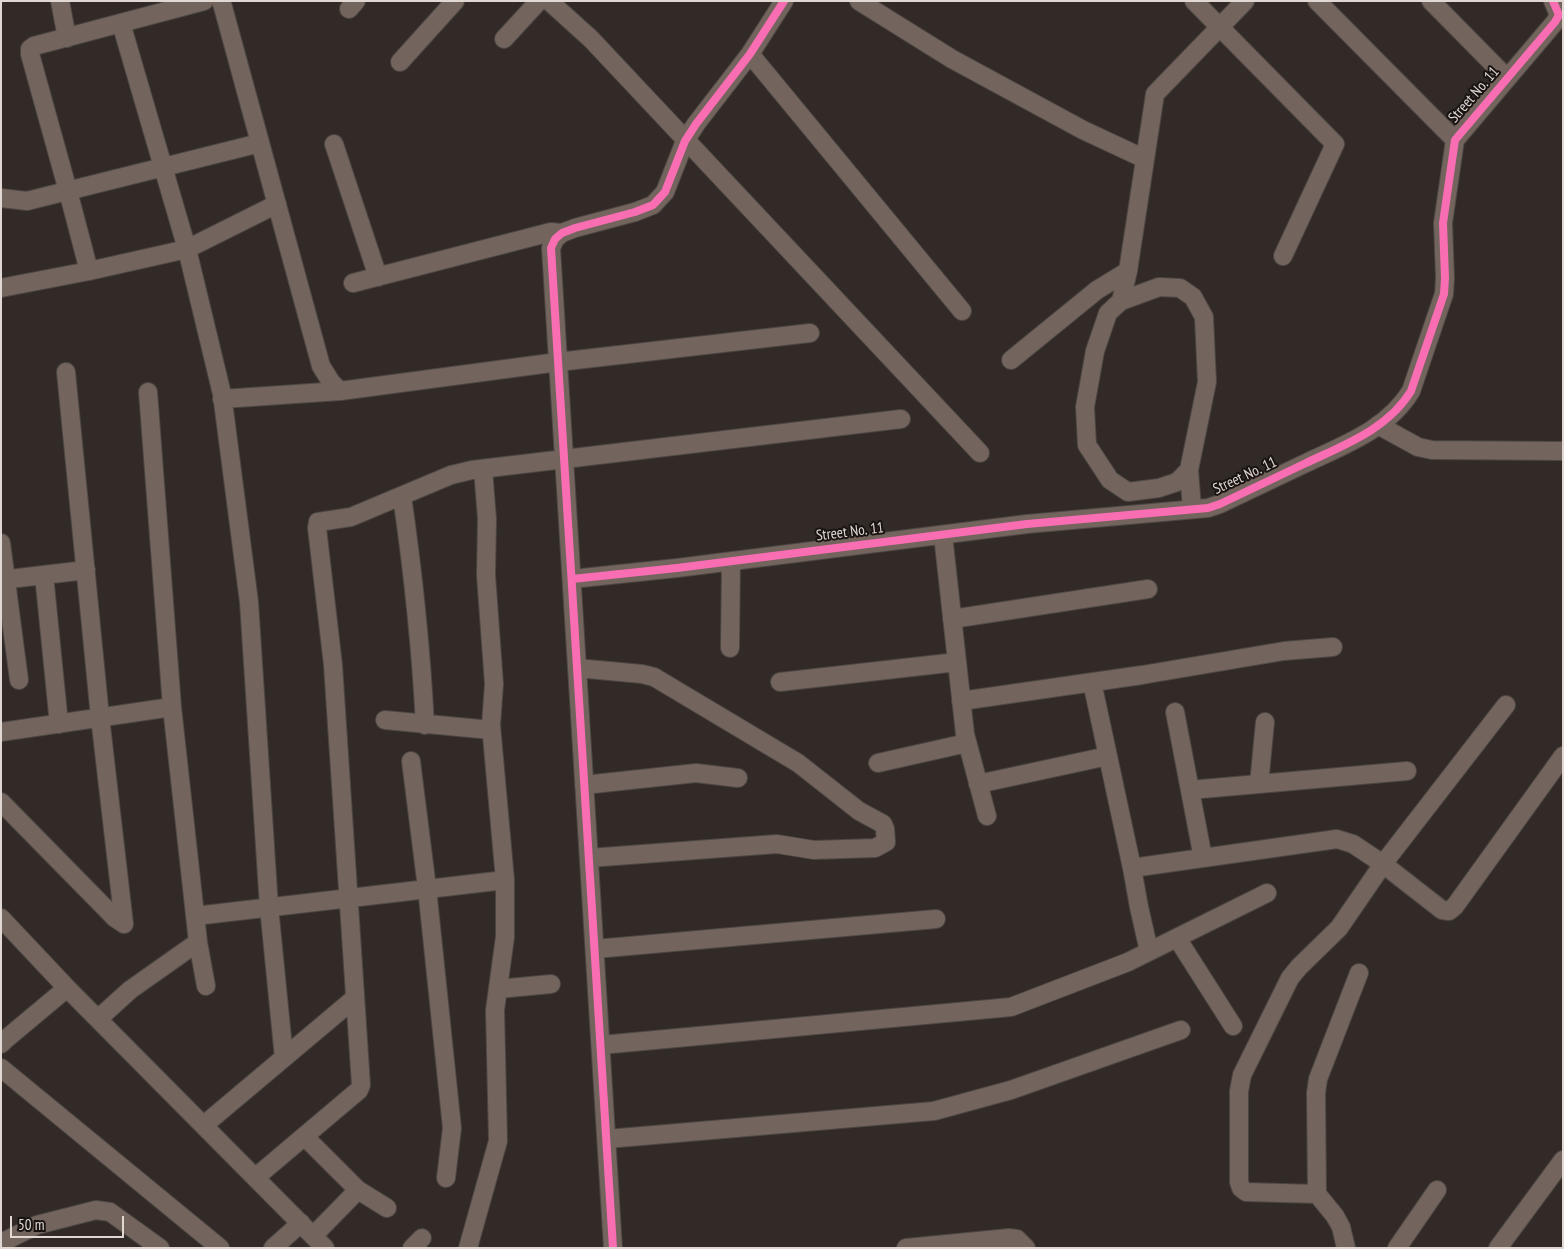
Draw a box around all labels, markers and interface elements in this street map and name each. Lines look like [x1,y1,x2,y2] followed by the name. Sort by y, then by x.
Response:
[1445,63,1503,127] street label: Street No. 11
[1210,453,1280,499] street label: Street No. 11
[815,519,885,545] street label: Street No. 11
[12,1206,126,1238] scale bar
[18,1215,44,1234] text: 50 m

